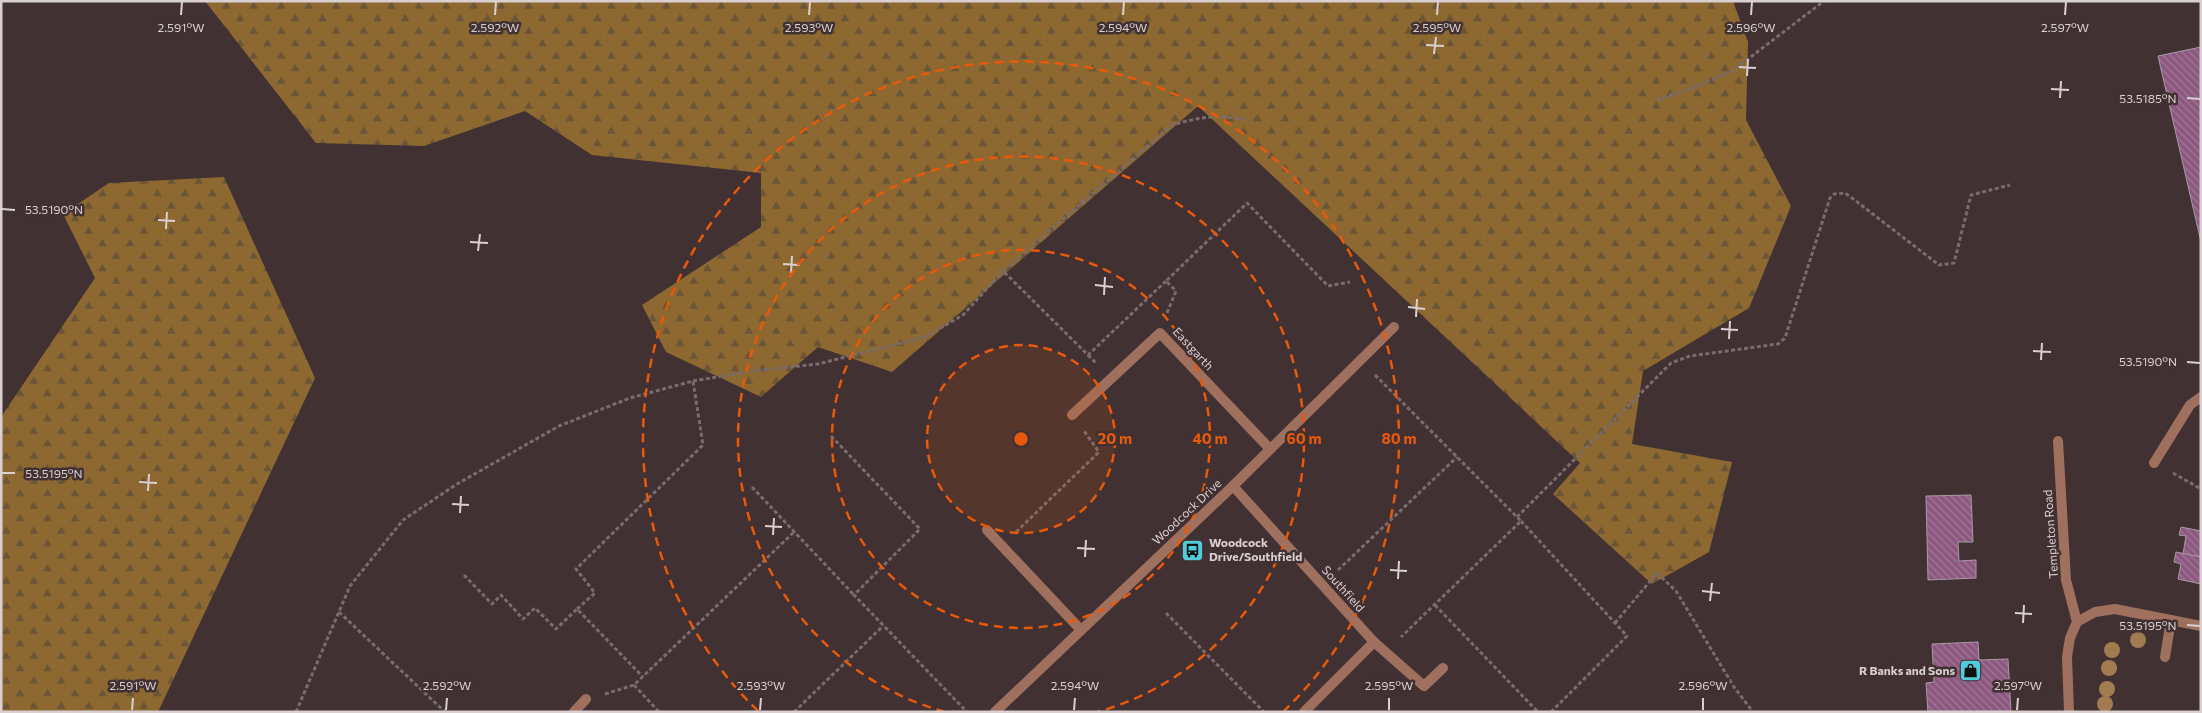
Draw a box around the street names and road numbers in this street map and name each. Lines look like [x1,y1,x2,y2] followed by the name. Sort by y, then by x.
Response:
[1171,324,1217,372] street label: Eastgarth
[1149,476,1224,547] street label: Woodcock Drive
[2040,489,2060,579] street label: Templeton Road
[1320,563,1368,614] street label: Southfield

